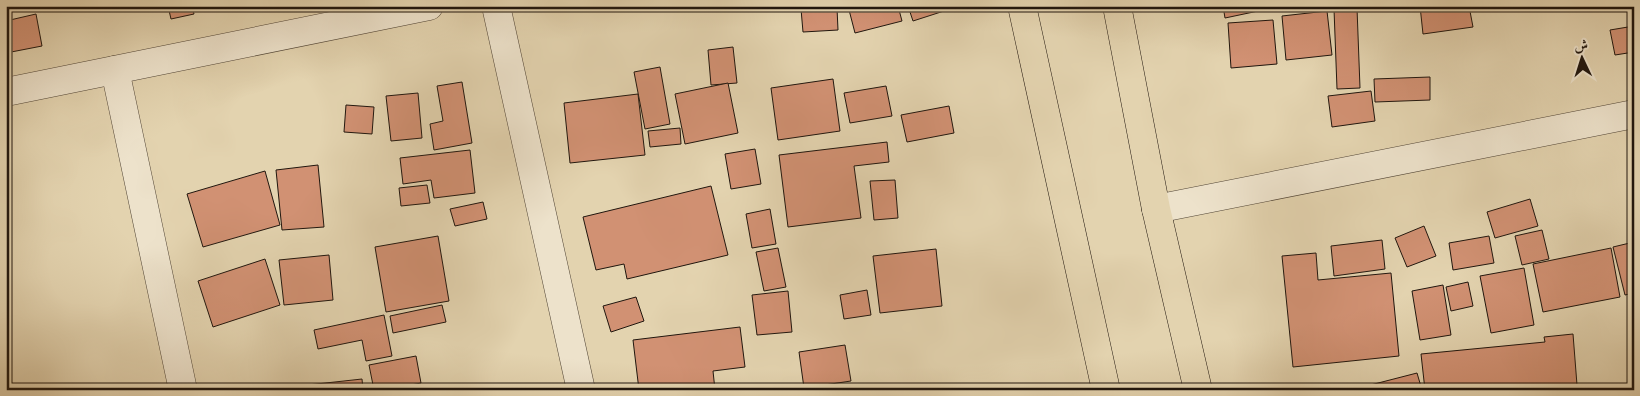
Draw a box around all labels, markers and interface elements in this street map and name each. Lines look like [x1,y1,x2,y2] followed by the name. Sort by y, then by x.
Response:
[1558,32,1608,82] north arrow
[1574,37,1589,56] text: ش

